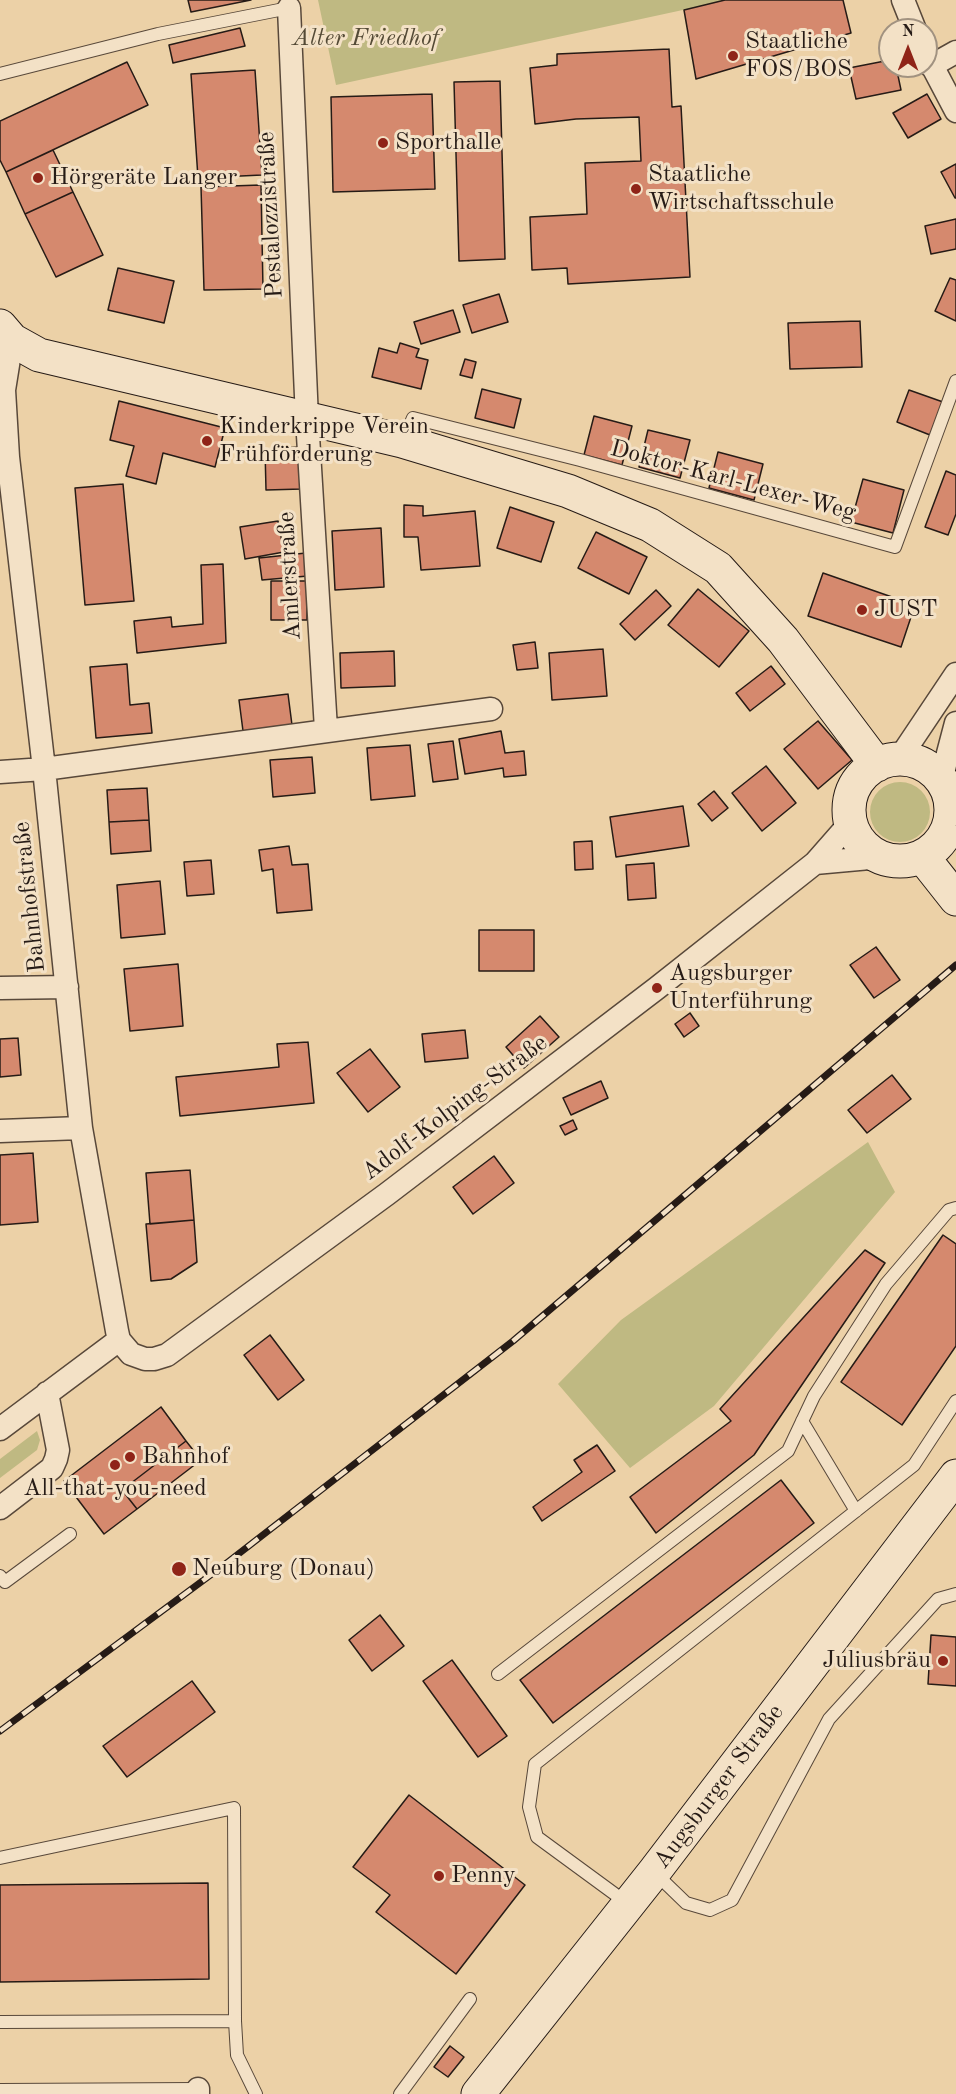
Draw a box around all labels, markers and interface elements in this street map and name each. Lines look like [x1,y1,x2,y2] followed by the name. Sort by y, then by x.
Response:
[878,18,938,78] north arrow
[902,24,914,40] text: N
[292,25,440,53] park label: Alter Friedhof
[745,28,852,84] place label: Staatliche FOS/BOS
[726,49,740,63] marker: Staatliche FOS/BOS
[395,129,501,157] place label: Sporthalle
[252,131,290,299] street label: Pestalozzistraße
[376,136,390,150] marker: Sporthalle
[648,161,834,217] place label: Staatliche Wirtschaftsschule
[50,164,237,192] place label: Hörgeräte Langer
[31,171,45,185] marker: Hörgeräte Langer
[629,182,643,196] marker: Staatliche Wirtschaftsschule
[219,413,429,469] place label: Kinderkrippe Verein Frühförderung
[200,434,214,448] marker: Kinderkrippe Verein Frühförderung
[607,434,859,528] street label: Doktor-Karl-Lexer-Weg
[272,511,308,641] street label: Amlerstraße
[874,596,938,624] place label: JUST
[855,603,869,617] marker: JUST
[8,820,52,974] street label: Bahnhofstraße
[669,960,812,1016] place label: Augsburger Unterführung
[650,981,664,995] marker: Augsburger Unterführung
[357,1029,553,1187] street label: Adolf-Kolping-Straße
[142,1443,229,1471] place label: Bahnhof
[123,1450,137,1464] marker: Bahnhof
[108,1458,122,1472] marker: All-that-you-need
[23,1475,207,1503] place label: All-that-you-need
[192,1555,375,1583] place label: Neuburg (Donau)
[170,1560,188,1578] marker: Neuburg (Donau)
[822,1647,931,1675] place label: Juliusbräu
[936,1654,950,1668] marker: Juliusbräu
[648,1699,790,1875] street label: Augsburger Straße
[451,1862,516,1890] place label: Penny
[432,1869,446,1883] marker: Penny

